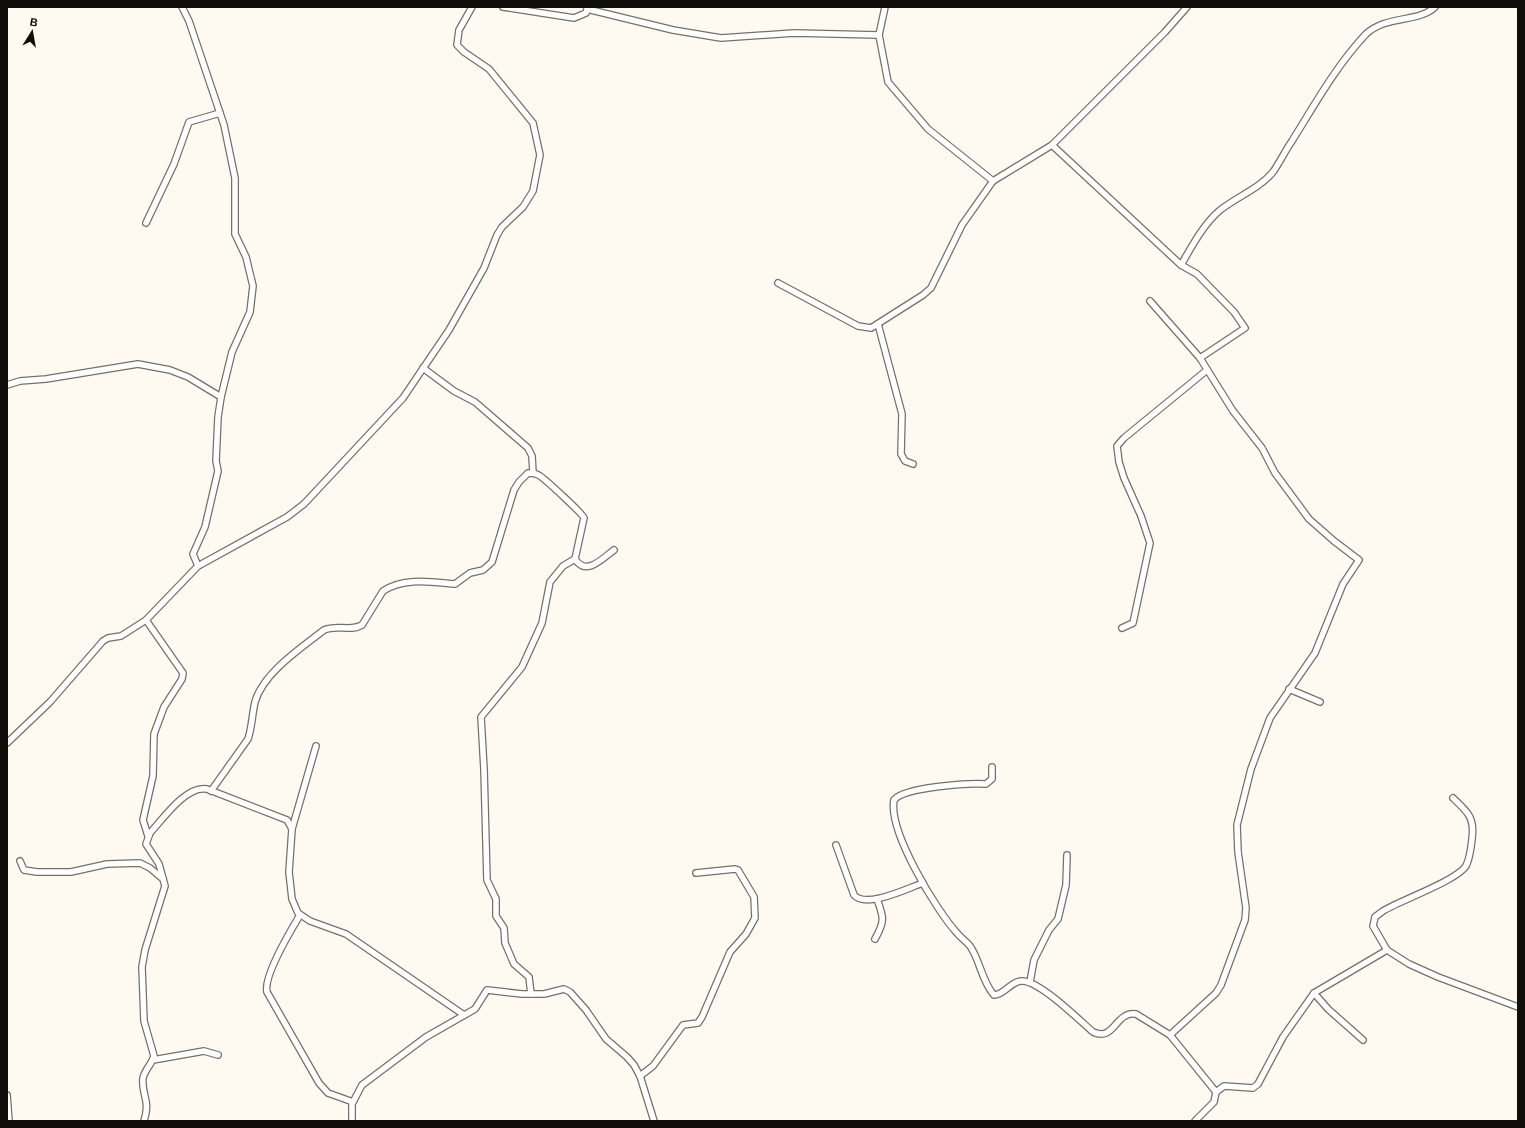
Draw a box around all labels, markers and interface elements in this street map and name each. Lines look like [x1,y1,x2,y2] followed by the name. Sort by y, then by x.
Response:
[12,12,52,52] north arrow
[29,16,39,29] text: B

